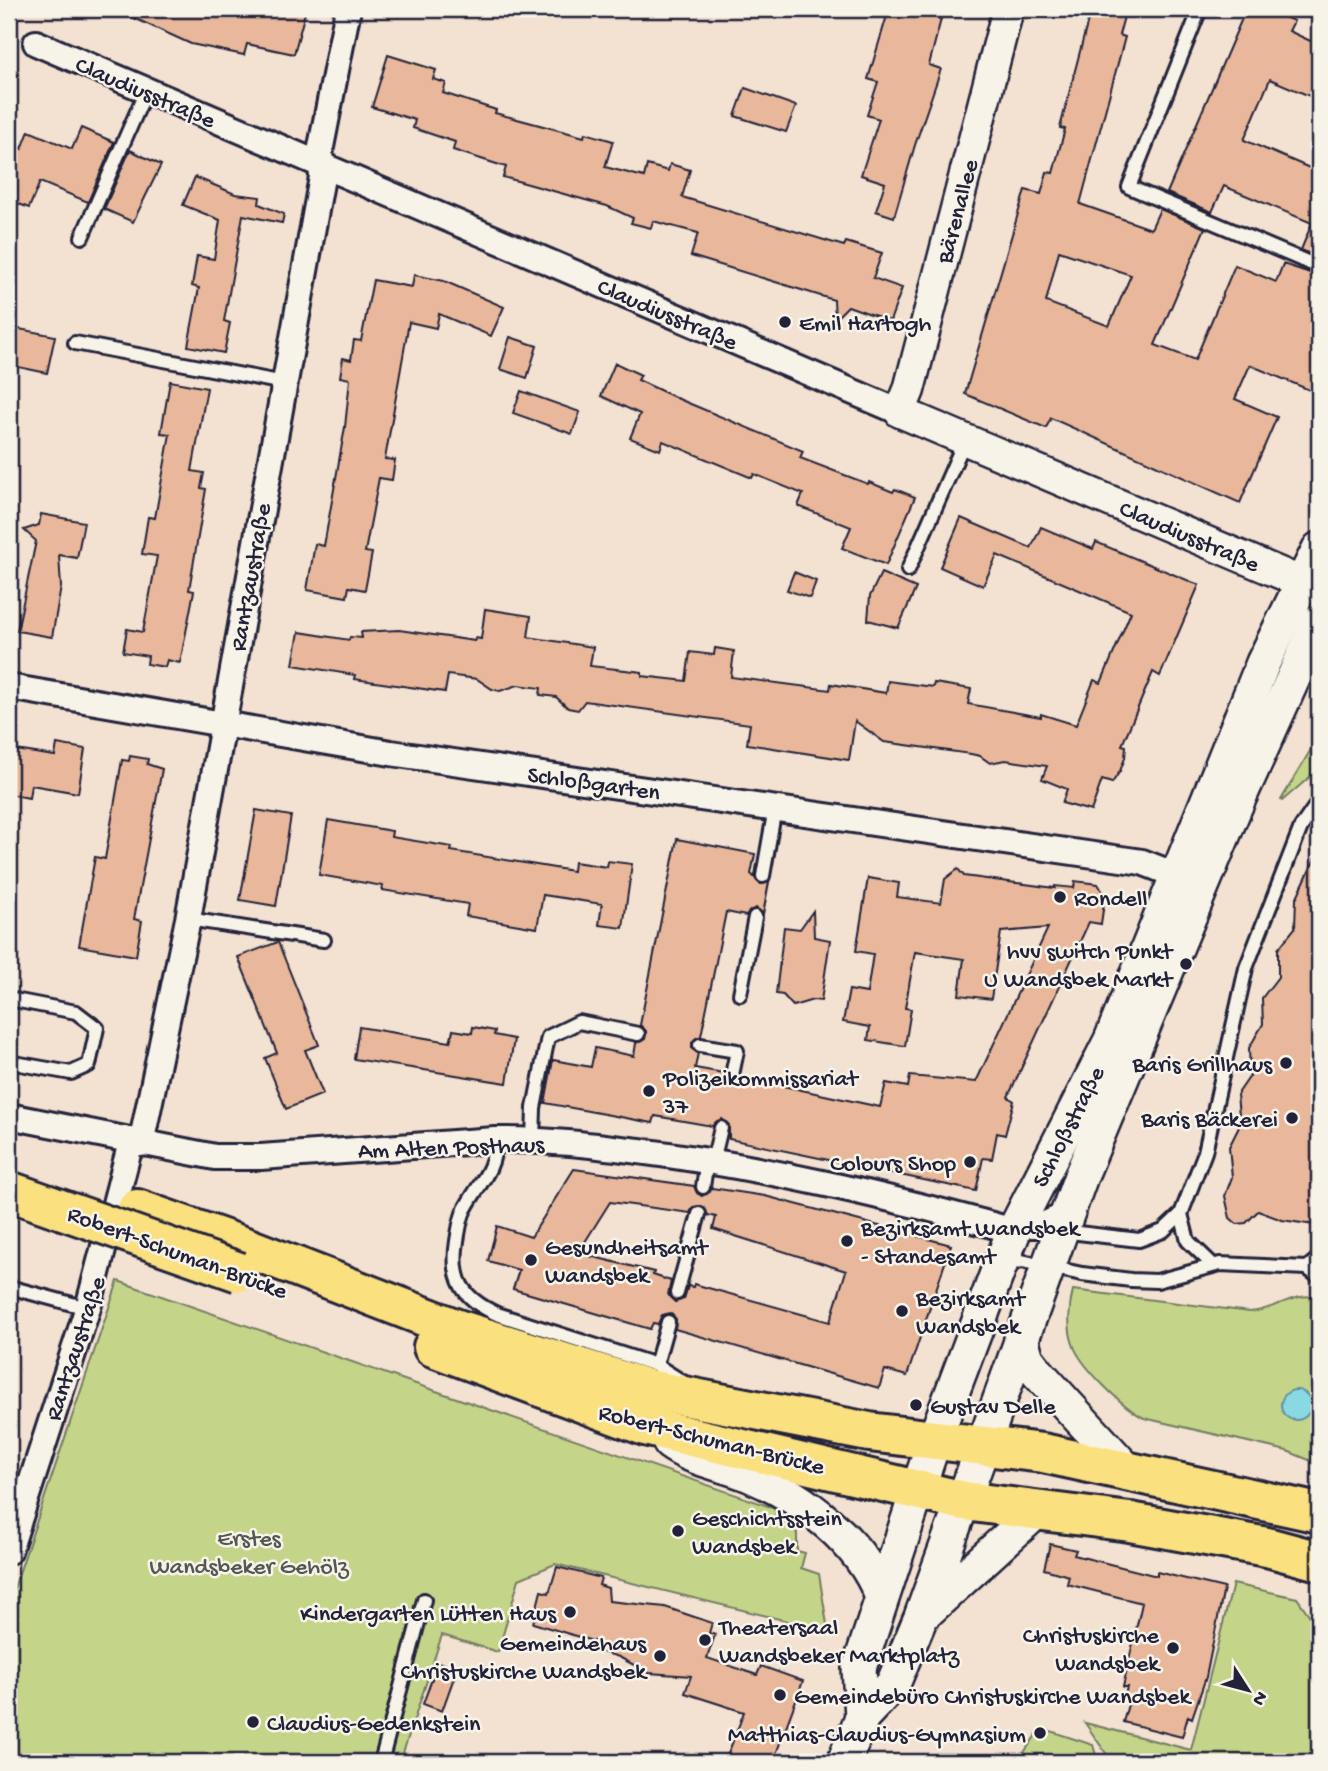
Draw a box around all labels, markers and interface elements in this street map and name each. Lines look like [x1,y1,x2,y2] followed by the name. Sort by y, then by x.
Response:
[70,52,220,137] street label: Claudiusstraße
[931,156,987,268] street label: Bärenallee
[592,274,742,359] street label: Claudiusstraße
[799,311,932,340] place label: Emil Hartogh
[777,314,793,330] marker: Emil Hartogh
[1114,496,1264,581] street label: Claudiusstraße
[225,501,280,654] street label: Rantzaustraße
[525,762,662,809] street label: Schloßgarten
[1074,886,1147,915] place label: Rondell
[1052,889,1068,905] marker: Rondell
[984,939,1174,996] place label: hvv switch Punkt U Wandsbek Markt
[1178,956,1194,972] marker: hvv switch Punkt U Wandsbek Markt
[1131,1052,1273,1081] place label: Baris Grillhaus
[1278,1055,1294,1071] marker: Baris Grillhaus
[1027,1062,1113,1193] street label: Schloßstraße
[662,1066,860,1123] place label: Polizeikommissariat 37
[641,1083,657,1099] marker: Polizeikommissariat 37
[1140,1107,1278,1136] place label: Baris Bäckerei
[1284,1110,1300,1126] marker: Baris Bäckerei
[358,1132,546,1167] street label: Am Alten Posthaus
[830,1151,956,1180] place label: Colours Shop
[962,1154,978,1170] marker: Colours Shop
[63,1201,291,1308] street label: Robert-Schuman-Brücke
[860,1216,1081,1273] place label: Bezirksamt Wandsbek - Standesamt
[839,1233,855,1249] marker: Bezirksamt Wandsbek - Standesamt
[545,1235,710,1292] place label: Gesundheitsamt Wandsbek
[523,1252,539,1268] marker: Gesundheitsamt Wandsbek
[40,1273,114,1425] street label: Rantzaustraße
[915,1286,1027,1343] place label: Bezirksamt Wandsbek
[894,1303,910,1319] marker: Bezirksamt Wandsbek
[930,1394,1056,1423] place label: Gustav Delle
[908,1397,924,1413] marker: Gustav Delle
[595,1399,828,1484] street label: Robert-Schuman-Brücke
[692,1506,843,1563] place label: Geschichtsstein Wandsbek
[670,1523,686,1539] marker: Geschichtsstein Wandsbek
[149,1526,350,1583] park label: Erstes Wandsbeker Gehölz
[300,1601,557,1630] place label: Kindergarten Lütten Haus
[562,1604,578,1620] marker: Kindergarten Lütten Haus
[717,1615,961,1672] place label: Theatersaal Wandsbeker Marktplatz
[1023,1623,1161,1680] place label: Christuskirche Wandsbek
[400,1631,648,1688] place label: Gemeindehaus Christuskirche Wandsbek
[697,1632,713,1648] marker: Theatersaal Wandsbeker Marktplatz
[1165,1640,1181,1656] marker: Christuskirche Wandsbek
[652,1648,668,1664] marker: Gemeindehaus Christuskirche Wandsbek
[1212,1656,1282,1726] north arrow
[794,1684,1193,1713] place label: Gemeindebüro Christuskirche Wandsbek
[1246,1686,1272,1710] text: N
[772,1687,788,1703] marker: Gemeindebüro Christuskirche Wandsbek
[267,1711,481,1740] place label: Claudius-Gedenkstein
[245,1714,261,1730] marker: Claudius-Gedenkstein
[728,1722,1026,1751] place label: Matthias-Claudius-Gymnasium
[1032,1725,1048,1741] marker: Matthias-Claudius-Gymnasium

